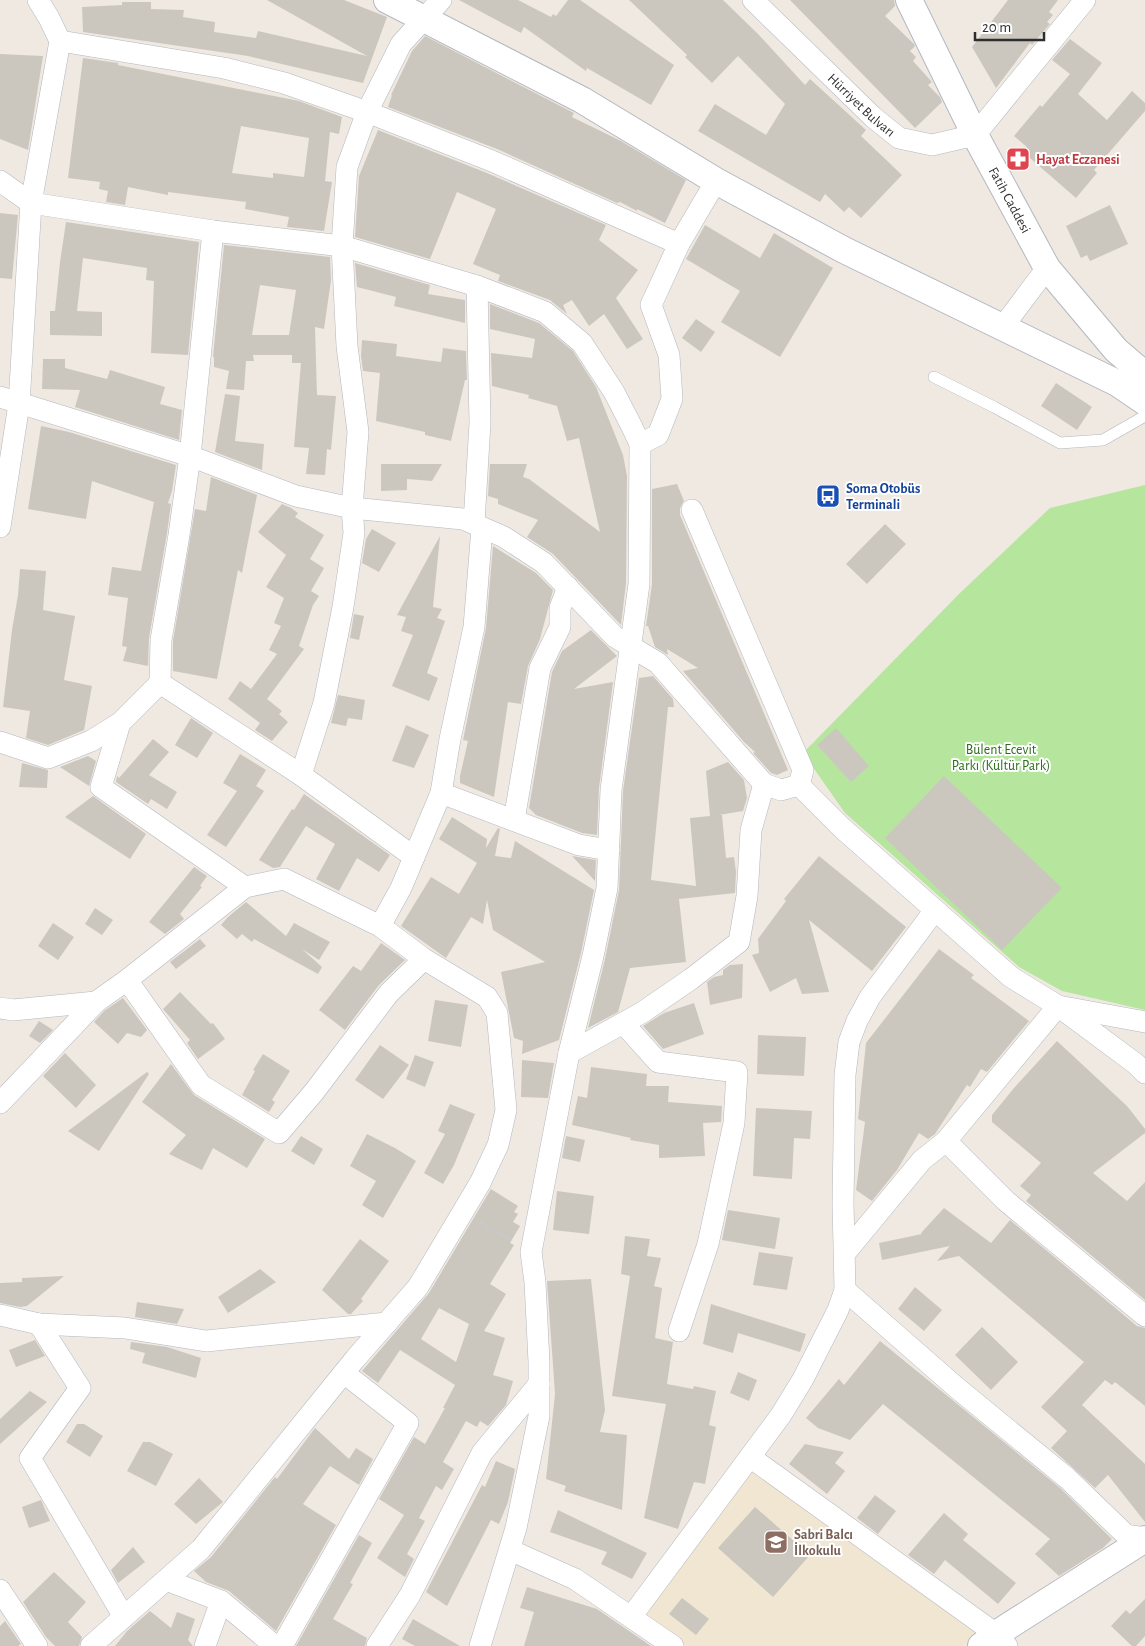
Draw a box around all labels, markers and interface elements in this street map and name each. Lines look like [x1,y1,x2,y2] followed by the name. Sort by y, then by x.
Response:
[975,10,1044,42] scale bar
[982,20,1011,35] text: 20 m
[825,71,897,140] street label: Hürriyet Bulvarı
[1005,146,1031,172] pharmacy icon: Hayat Eczanesi
[1036,153,1120,167] place label: Hayat Eczanesi
[986,165,1033,236] street label: Fatih Caddesi
[846,482,920,512] place label: Soma Otobüs Terminali
[815,483,841,509] bus stop icon: Soma Otobüs Terminali
[952,743,1050,773] park label: Bülent Ecevit Parkı (Kültür Park)
[794,1528,853,1558] place label: Sabri Balcı İlkokulu
[763,1529,789,1555] school or university icon: Sabri Balcı İlkokulu

